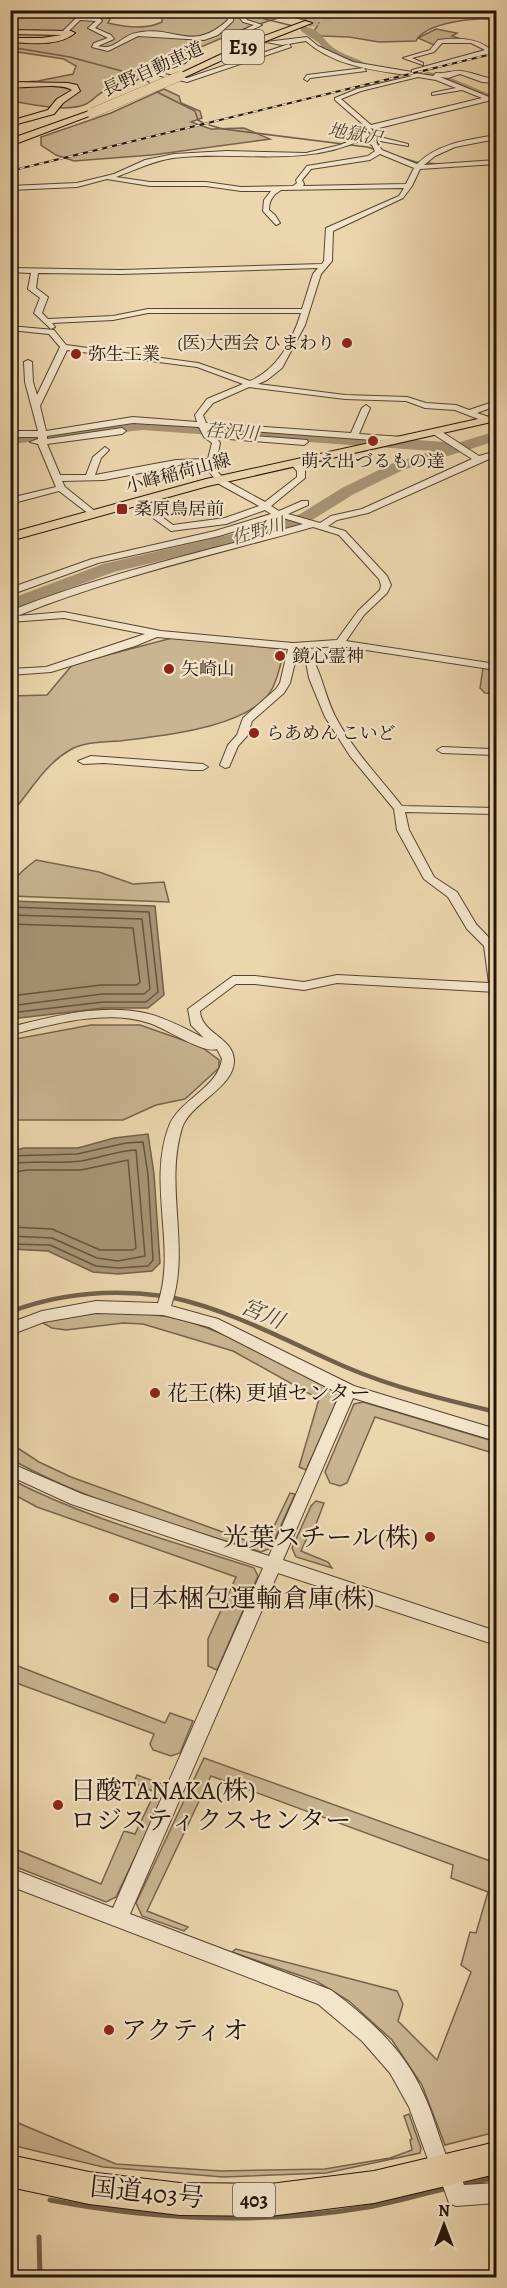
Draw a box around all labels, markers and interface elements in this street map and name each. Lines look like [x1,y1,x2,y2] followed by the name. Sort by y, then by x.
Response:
[222,30,264,64] road number: E19
[99,36,207,102] street label: 長野自動車道
[326,117,386,151] water label: 地獄沢
[178,331,335,355] place label: (医)大西会 ひまわり
[340,336,354,350] marker: (医)大西会 ひまわり
[88,342,160,366] place label: 弥生工業
[69,347,83,361] marker: 弥生工業
[204,418,262,446] water label: 荏沢川
[366,434,380,448] marker: 萌え出づるもの達
[123,447,233,499] street label: 小峰稲荷山線
[301,449,445,473] place label: 萌え出づるもの達
[134,497,224,521] place label: 桑原鳥居前
[115,502,129,516] marker: 桑原鳥居前
[229,511,289,550] water label: 佐野川
[292,644,364,668] place label: 鏡心霊神
[273,649,287,663] marker: 鏡心霊神
[181,657,235,681] place label: 矢崎山
[162,662,176,676] marker: 矢崎山
[266,721,396,745] place label: らあめん こいど
[247,726,261,740] marker: らあめん こいど
[236,1292,291,1337] water label: 宮川
[167,1379,371,1407] place label: 花王(株) 更埴センター
[148,1386,162,1400] marker: 花王(株) 更埴センター
[223,1520,418,1555] place label: 光葉スチール(株)
[423,1530,437,1544] marker: 光葉スチール(株)
[126,1581,374,1616] place label: 日本梱包運輸倉庫(株)
[107,1591,121,1605] marker: 日本梱包運輸倉庫(株)
[70,1773,351,1838] place label: 日酸TANAKA(株) ロジスティクスセンター
[51,1798,65,1812] marker: 日酸TANAKA(株) ロジスティクスセンター
[121,2013,248,2048] place label: アクティオ
[102,2023,116,2037] marker: アクティオ
[88,2169,206,2216] street label: 国道403号
[233,2183,275,2217] road number: 403
[414,2195,474,2255] north arrow
[438,2200,450,2222] text: N

